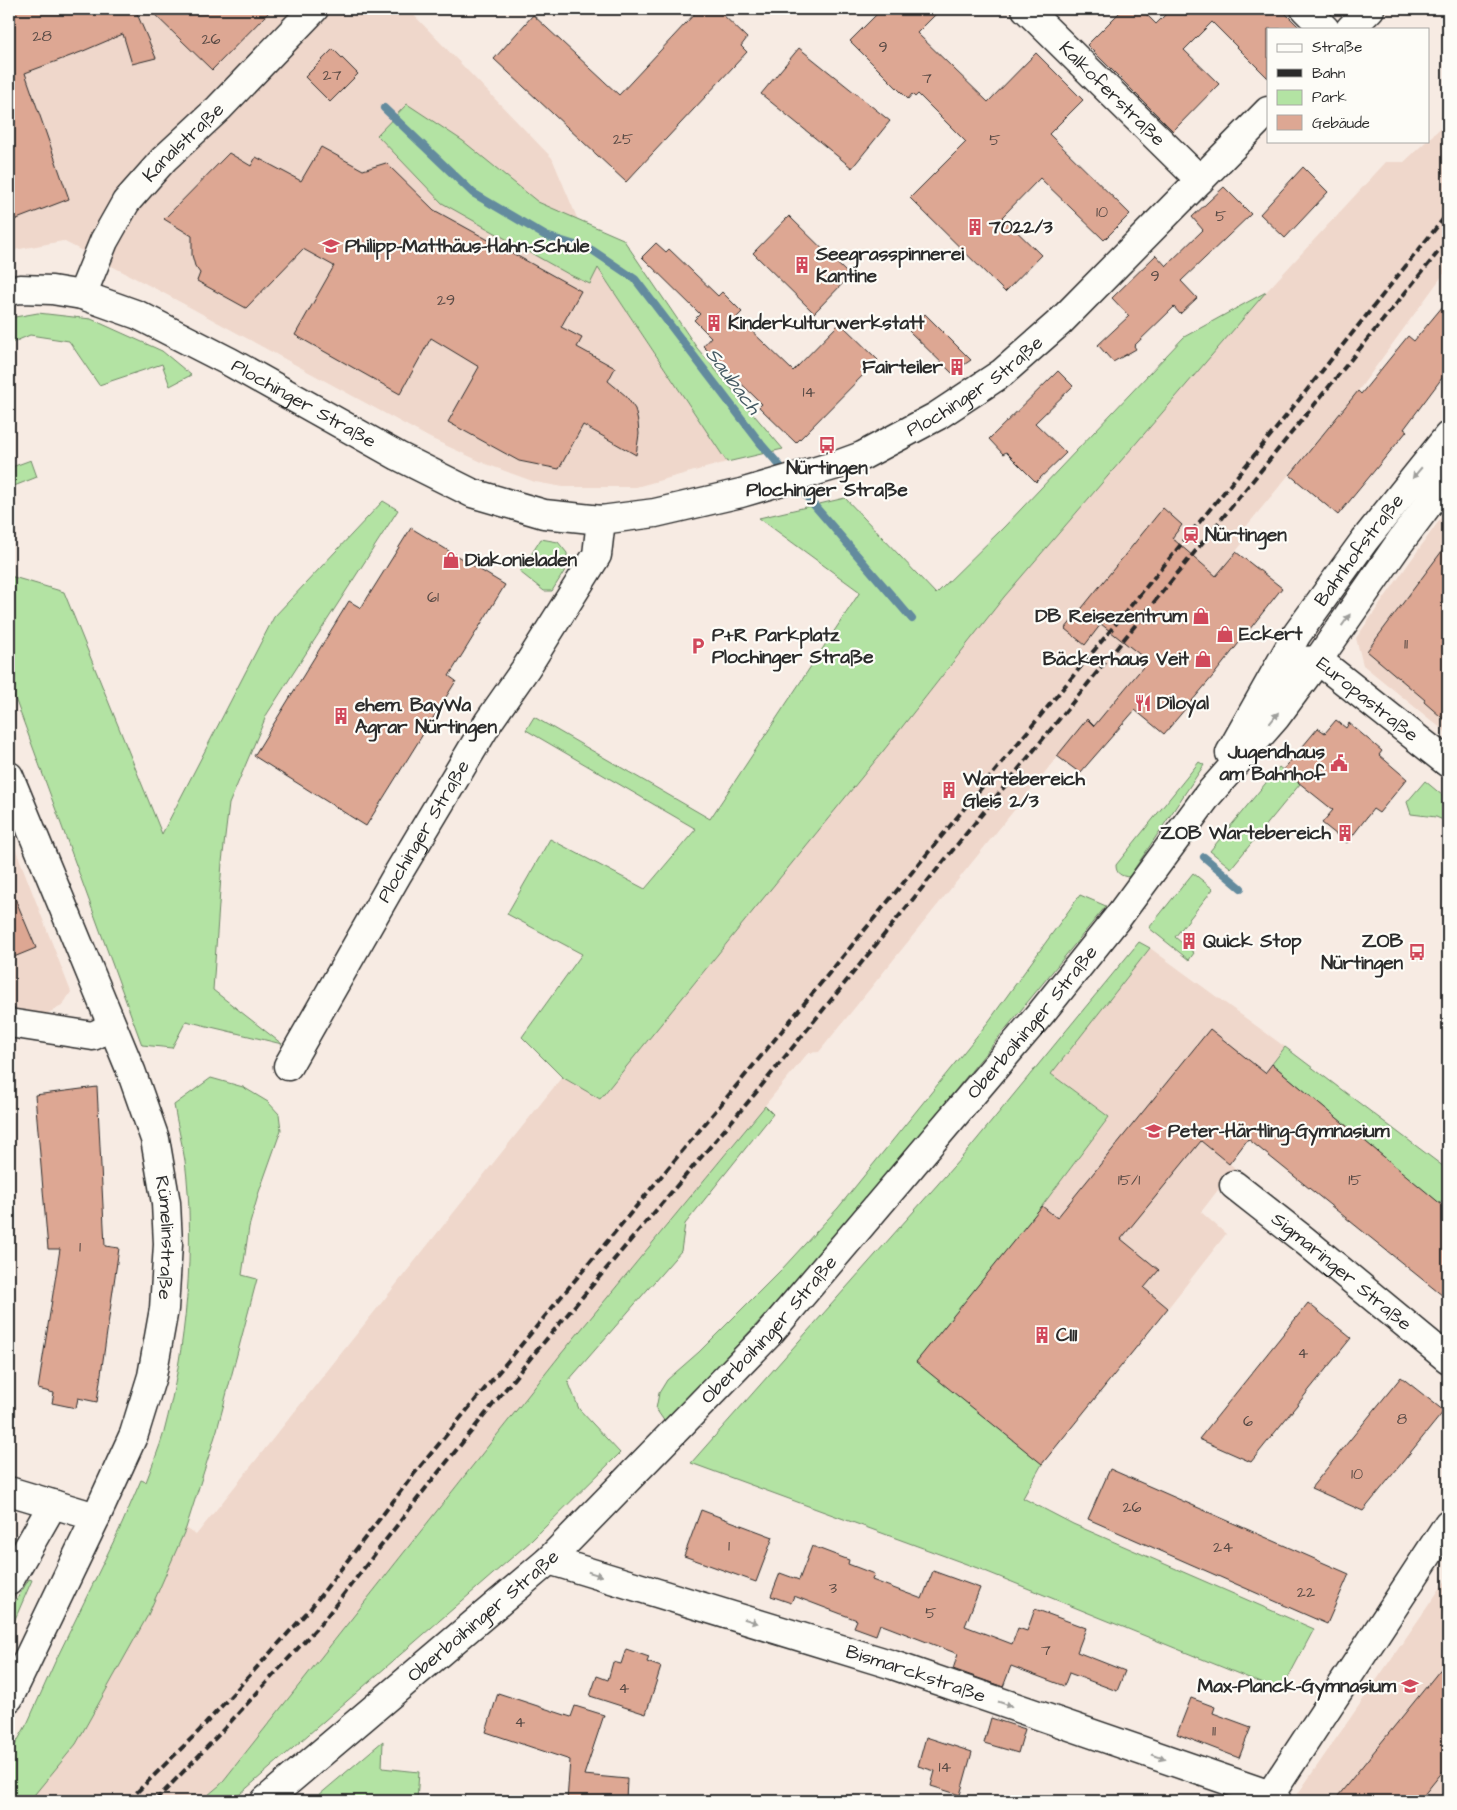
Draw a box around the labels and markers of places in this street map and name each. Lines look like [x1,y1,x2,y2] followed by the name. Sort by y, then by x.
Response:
[988,214,1053,241] place label: 7022/3
[965,217,985,237] building icon: 7022/3
[345,233,590,260] place label: Philipp-Matthäus-Hahn-Schule
[321,236,341,256] school or university icon: Philipp-Matthäus-Hahn-Schule
[815,241,964,290] place label: Seegrasspinnerei Kantine
[792,255,812,275] building icon: Seegrasspinnerei Kantine
[728,310,925,337] place label: Kinderkulturwerkstatt
[704,313,724,333] building icon: Kinderkulturwerkstatt
[862,354,944,381] place label: Fairteiler
[947,357,967,377] building icon: Fairteiler
[817,435,837,455] bus stop icon: Nürtingen Plochinger Straße
[746,455,909,505] place label: Nürtingen Plochinger Straße
[1205,522,1287,550] place label: Nürtingen
[1181,525,1201,545] station icon: Nürtingen
[465,547,578,574] place label: Diakonieladen
[441,550,461,570] shop icon: Diakonieladen
[1035,603,1188,630] place label: DB Reisezentrum
[1191,606,1211,626] shop icon: DB Reisezentrum
[1239,621,1303,648] place label: Eckert
[712,622,874,672] place label: P+R Parkplatz Plochinger Straße
[1215,624,1235,644] shop icon: Eckert
[688,636,708,656] parking icon: P+R Parkplatz Plochinger Straße
[1043,646,1189,673] place label: Bäckerhaus Veit
[1193,649,1213,669] shop icon: Bäckerhaus Veit
[1157,690,1209,718] place label: Diloyal
[355,692,497,742] place label: ehem. BayWa Agrar Nürtingen
[1133,693,1153,713] restaurant icon: Diloyal
[331,706,351,726] building icon: ehem. BayWa Agrar Nürtingen
[1218,739,1326,788] place label: Jugendhaus am Bahnhof
[1329,753,1349,773] public building icon: Jugendhaus am Bahnhof
[962,766,1086,815] place label: Wartebereich Gleis 2/3
[939,780,959,800] building icon: Wartebereich Gleis 2/3
[1160,820,1332,847] place label: ZOB Wartebereich
[1335,823,1355,843] building icon: ZOB Wartebereich
[1203,928,1302,955] place label: Quick Stop
[1321,928,1403,978] place label: ZOB Nürtingen
[1179,931,1199,951] building icon: Quick Stop
[1407,942,1427,962] bus stop icon: ZOB Nürtingen
[1168,1118,1391,1146] place label: Peter-Härtling-Gymnasium
[1144,1121,1164,1141] school or university icon: Peter-Härtling-Gymnasium
[1056,1322,1078,1349] place label: CI11
[1032,1325,1052,1345] building icon: CI11
[1198,1673,1397,1701] place label: Max-Planck-Gymnasium
[1400,1676,1420,1696] school or university icon: Max-Planck-Gymnasium

